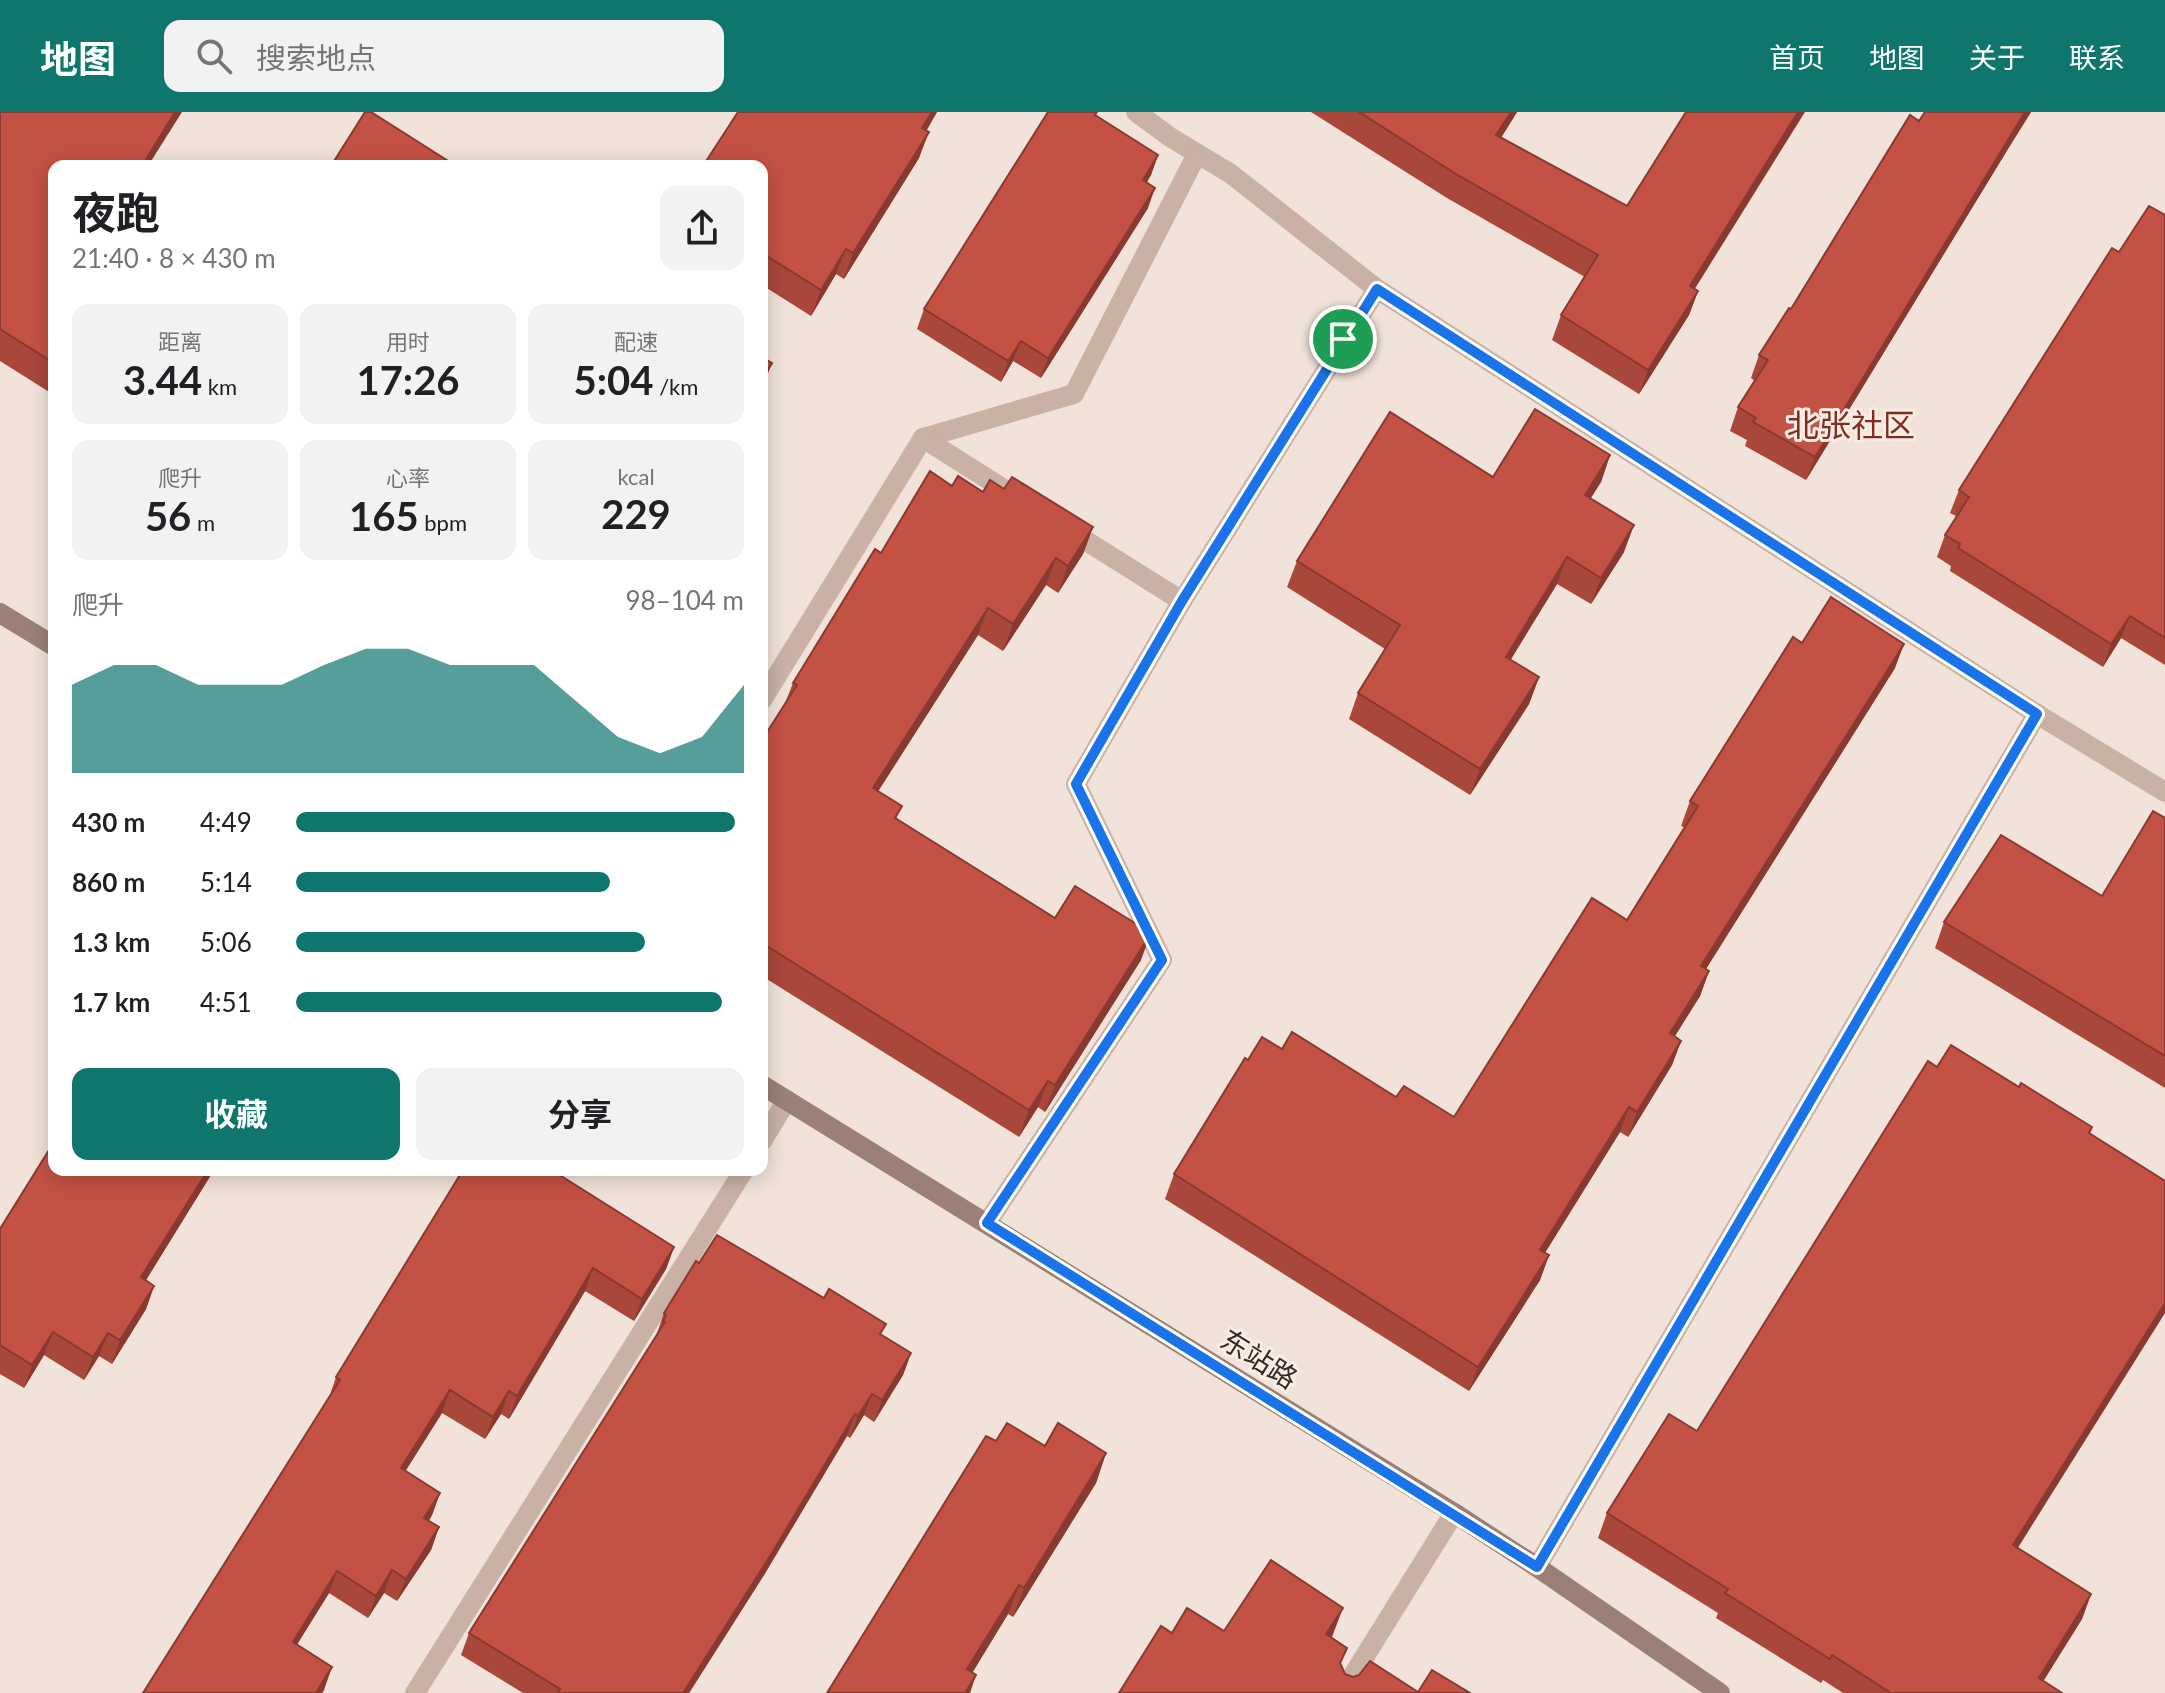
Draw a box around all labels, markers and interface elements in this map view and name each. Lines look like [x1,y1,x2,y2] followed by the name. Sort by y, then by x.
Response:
[164,20,724,92] search box
[192,34,236,78] icon: search
[40,35,116,81] text: 地图
[256,39,376,75] text: 搜索地点
[1769,40,1825,74] text: 首页
[1869,40,1925,74] text: 地图
[1969,40,2025,74] text: 关于
[2069,40,2125,74] text: 联系
[72,186,160,238] text: 夜跑
[660,186,744,270] button: share
[72,242,276,274] text: 21:40 · 8 × 430 m
[1309,305,1377,373] pin
[1321,317,1365,361] icon: arrive
[158,328,202,355] text: 距离
[386,328,430,355] text: 用时
[614,328,658,355] text: 配速
[123,356,202,404] text: 3.44
[356,356,460,404] text: 17:26
[574,356,654,404] text: 5:04
[202,373,237,400] text: km
[654,373,698,400] text: /km
[1787,405,1915,444] district label: 北张社区
[617,463,655,490] text: kcal
[158,464,202,491] text: 爬升
[386,464,430,491] text: 心率
[601,490,671,538] text: 229
[145,492,191,540] text: 56
[349,492,419,540] text: 165
[191,509,215,536] text: m
[419,509,467,536] text: bpm
[625,584,744,616] text: 98–104 m
[72,588,124,620] text: 爬升
[72,806,145,838] text: 430 m
[200,806,252,838] text: 4:49
[72,866,145,898] text: 860 m
[200,866,252,898] text: 5:14
[72,926,150,958] text: 1.3 km
[200,926,252,958] text: 5:06
[72,986,150,1018] text: 1.7 km
[200,986,252,1018] text: 4:51
[72,1068,400,1160] button: 收藏
[416,1068,744,1160] button: 分享
[1215,1321,1304,1395] street label: 东站路

